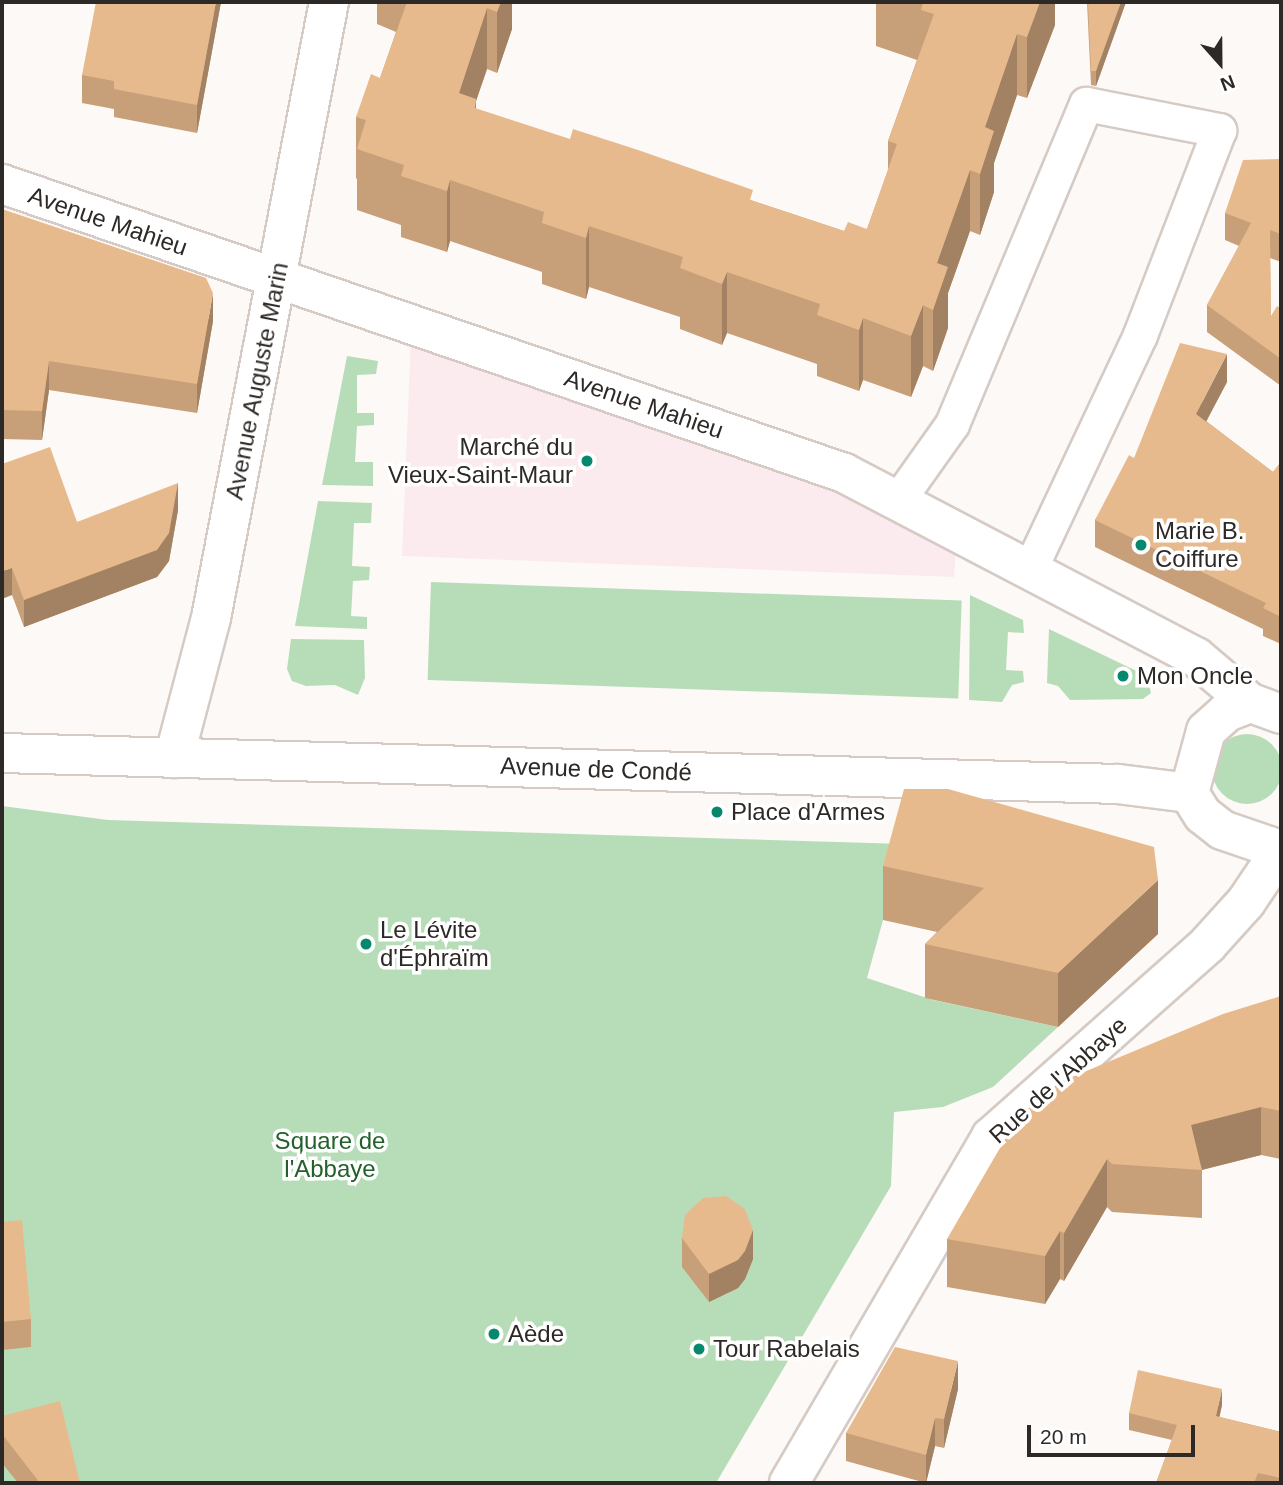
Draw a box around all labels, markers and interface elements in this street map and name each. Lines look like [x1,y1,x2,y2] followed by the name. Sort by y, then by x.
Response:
[1185,28,1255,98] north arrow
[1218,71,1238,95] text: N
[25,180,191,262] street label: Avenue Mahieu
[220,259,294,503] street label: Avenue Auguste Marin
[561,363,727,445] street label: Avenue Mahieu
[388,433,573,489] place label: Marché du Vieux-Saint-Maur
[579,453,595,469] marker: Marché du Vieux-Saint-Maur
[1155,517,1244,573] place label: Marie B. Coiffure
[1133,537,1149,553] marker: Marie B. Coiffure
[1137,662,1253,690] place label: Mon Oncle
[1115,668,1131,684] marker: Mon Oncle
[500,751,692,787] street label: Avenue de Condé
[731,798,885,826] place label: Place d'Armes
[709,804,725,820] marker: Place d'Armes
[380,916,489,972] place label: Le Lévite d'Éphraïm
[358,936,374,952] marker: Le Lévite d'Éphraïm
[983,1011,1133,1149] street label: Rue de l'Abbaye
[275,1127,385,1183] park label: Square de l'Abbaye
[508,1320,564,1348] place label: Aède
[486,1326,502,1342] marker: Aède
[713,1335,860,1363] place label: Tour Rabelais
[691,1341,707,1357] marker: Tour Rabelais
[1031,1412,1199,1456] scale bar
[1040,1425,1087,1448] text: 20 m

